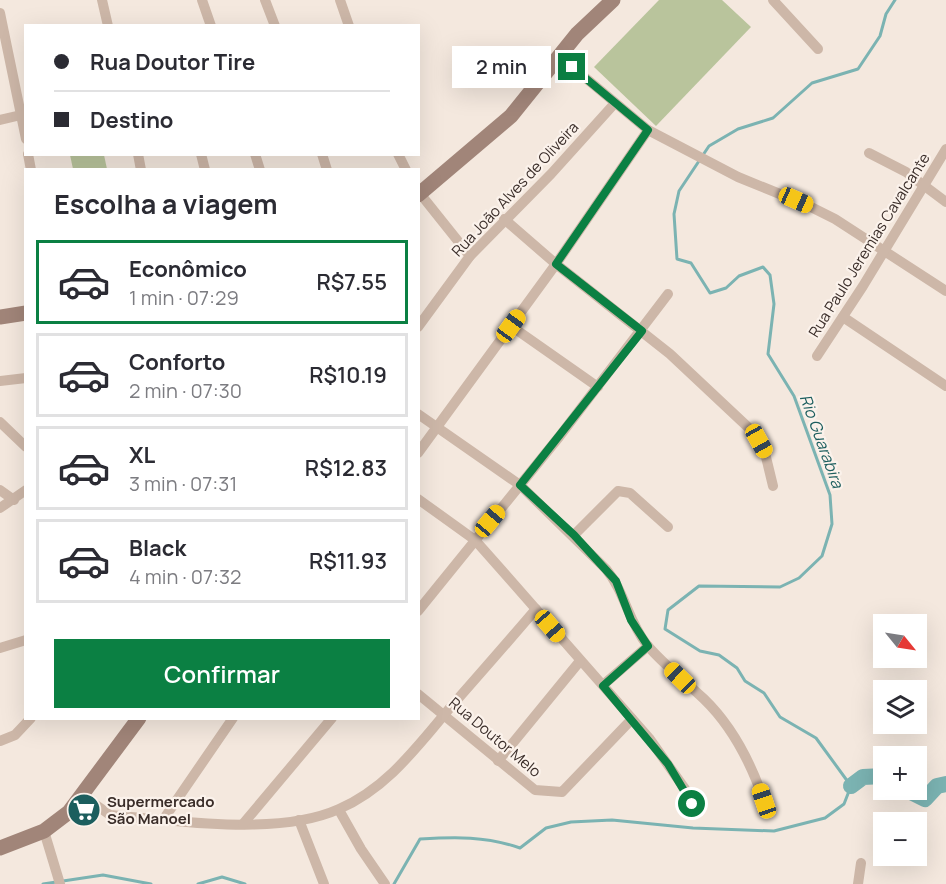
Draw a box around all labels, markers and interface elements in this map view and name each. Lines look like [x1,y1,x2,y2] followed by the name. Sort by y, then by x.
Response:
[452,46,551,88] callout: 2 min
[90,47,255,77] text: Rua Doutor Tire
[476,53,527,80] text: 2 min
[558,53,585,80] route end
[90,105,173,135] text: Destino
[447,117,583,261] street label: Rua João Alves de Oliveira
[803,149,935,341] street label: Rua Paulo Jeremias Cavalcante
[776,184,816,216] car
[54,185,277,222] text: Escolha a viagem
[129,254,247,284] text: Econômico
[57,255,111,309] icon: car
[316,267,387,297] text: R$7.55
[129,284,239,311] text: 1 min · 07:29
[493,306,529,346] car
[129,347,225,377] text: Conforto
[57,348,111,402] icon: car
[309,360,387,390] text: R$10.19
[129,377,242,404] text: 2 min · 07:30
[795,391,849,492] water label: Rio Guarabira
[742,421,776,461] car
[129,440,155,470] text: XL
[57,441,111,495] icon: car
[305,453,387,483] text: R$12.83
[129,470,237,497] text: 3 min · 07:31
[472,501,508,541] car
[129,533,186,563] text: Black
[57,534,111,588] icon: car
[309,546,387,576] text: R$11.93
[129,563,242,590] text: 4 min · 07:32
[531,607,569,645] car
[873,614,927,668] north arrow
[873,614,927,866] map controls
[54,639,390,708] button: Confirmar
[661,659,699,697] car
[873,680,927,734] button: layers
[444,692,546,782] street label: Rua Doutor Melo
[873,746,927,800] button: +
[750,781,778,821] car
[678,790,705,817] route start
[107,791,214,829] place label: Supermercado São Manoel
[66,792,102,828] supermarket icon: Supermercado São Manoel
[873,812,927,866] button: −

